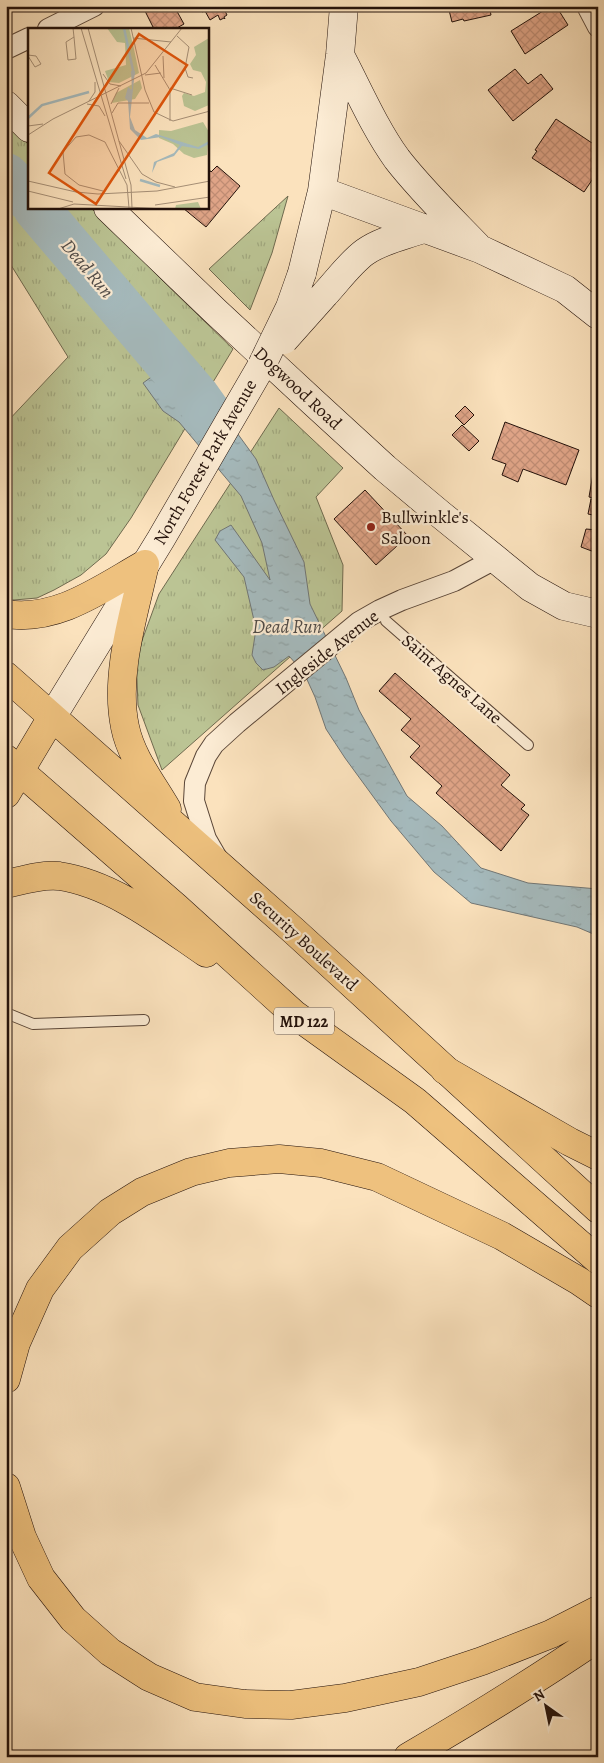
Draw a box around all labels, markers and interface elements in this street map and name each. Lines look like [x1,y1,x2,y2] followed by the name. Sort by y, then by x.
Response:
[28,28,209,209] inset map
[55,234,120,304] water label: Dead Run
[249,341,347,435] street label: Dogwood Road
[148,375,262,549] street label: North Forest Park Avenue
[381,505,469,550] place label: Bullwinkle's Saloon
[365,521,377,533] marker: Bullwinkle's Saloon
[270,604,384,700] street label: Ingleside Avenue
[252,614,322,640] water label: Dead Run
[397,629,507,729] street label: Saint Agnes Lane
[245,886,364,996] street label: Security Boulevard
[274,1008,334,1034] road number: MD 122
[522,1680,572,1730] north arrow
[530,1685,549,1706] text: N

